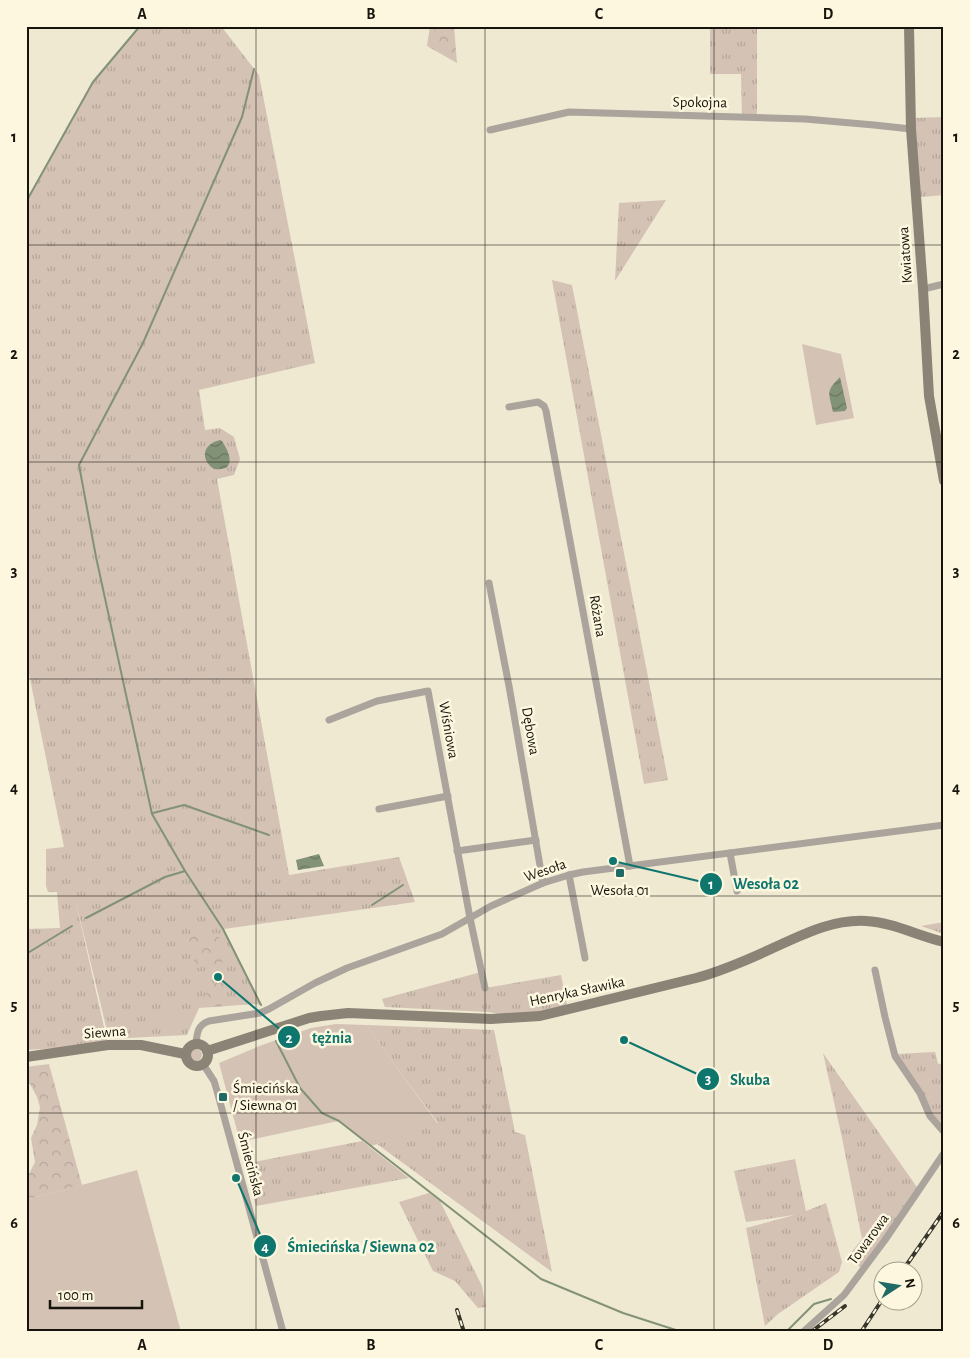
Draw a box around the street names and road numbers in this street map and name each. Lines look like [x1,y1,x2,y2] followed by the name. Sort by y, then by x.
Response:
[673,95,728,110] street label: Spokojna
[896,226,915,284] street label: Kwiatowa
[586,594,609,638] street label: Różana
[436,700,461,760] street label: Wiśniowa
[519,706,542,756] street label: Dębowa
[522,856,568,885] street label: Wesoła
[528,974,626,1009] street label: Henryka Sławika
[83,1024,127,1041] street label: Siewna
[235,1130,268,1198] street label: Śmiecińska
[845,1211,892,1268] street label: Towarowa

